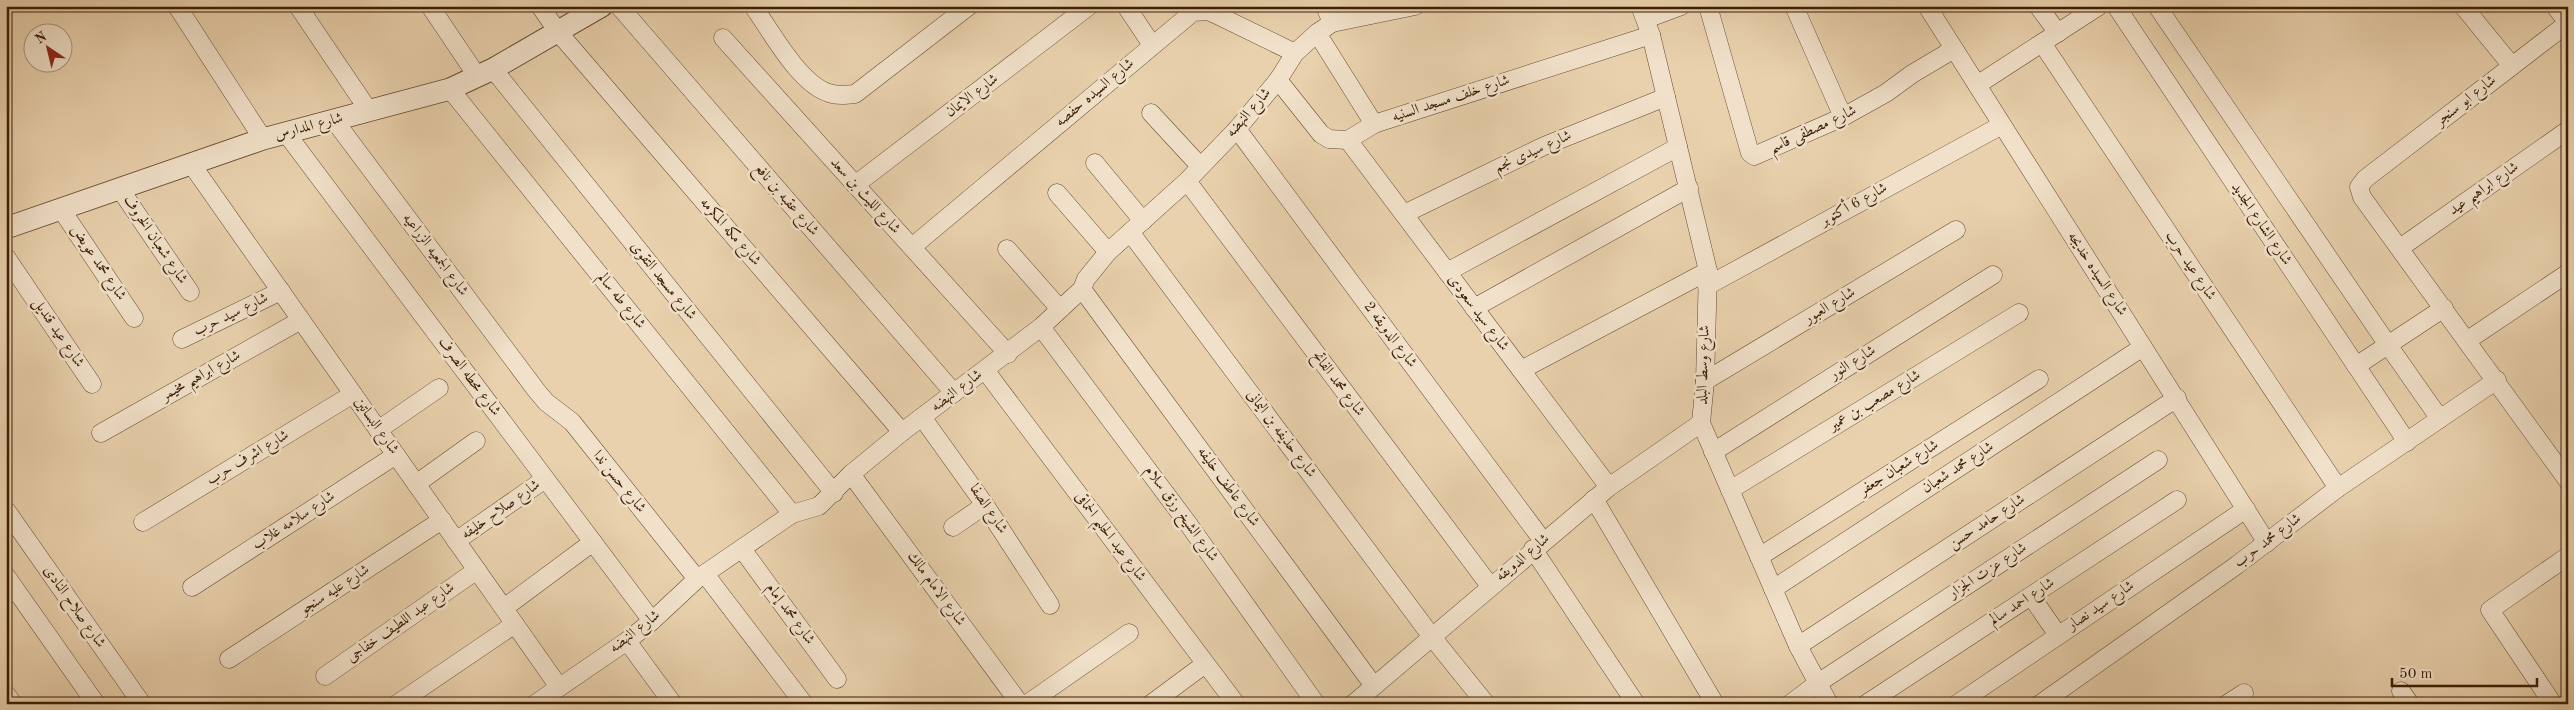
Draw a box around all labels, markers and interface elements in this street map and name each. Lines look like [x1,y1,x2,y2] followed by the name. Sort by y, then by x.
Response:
[22,22,72,72] north arrow
[33,29,50,47] text: N
[1053,56,1140,133] street label: شارع السيده حفصه
[943,71,1004,124] street label: شارع الايمان
[1390,73,1513,129] street label: شارع خلف مسجد السنيه
[2431,73,2502,134] street label: شارع ابو سنجر
[1224,86,1277,143] street label: شارع النهضه
[1767,103,1861,162] street label: شارع مصطفى قاسم
[273,111,346,147] street label: شارع المدارس
[1492,128,1576,180] street label: شارع سيدى نجم
[824,155,903,240] street label: شارع الليث بن سعد
[2446,160,2525,223] street label: شارع ابراهيم عيد
[747,161,821,242] street label: شارع عقبه بن نافع
[1814,176,1892,234] street label: شارع 6 أكتوبر
[2225,180,2294,270] street label: شارع الشارع الجديد
[117,193,190,289] street label: شارع شعبان الخروف
[694,194,765,271] street label: شارع مكه المكرمه
[396,210,472,301] street label: شارع الجمعيه الزراعيه
[64,223,129,306] street label: شارع محمد عويض
[2061,229,2130,321] street label: شارع السيده خديجه
[2158,229,2218,305] street label: شارع عيد حرب
[624,239,699,325] street label: شارع مسجد التقوى
[591,270,649,334] street label: شارع طه سالم
[1441,272,1511,356] street label: شارع سيد سعودى
[1800,285,1860,331] street label: شارع العبور
[191,291,272,343] street label: شارع سيد حرب
[26,296,87,373] street label: شارع عيد قنديل
[1357,299,1419,373] street label: شارع الدويقه 2
[1694,325,1717,405] street label: شارع وسط البلد
[432,335,503,421] street label: شارع محطه الصرف
[1826,343,1881,387] street label: شارع النور
[157,348,246,410] street label: شارع ابراهيم مخيمر
[1305,348,1368,422] street label: شارع محمد الفاتح
[929,367,988,418] street label: شارع النهضه
[1825,368,1926,439] street label: شارع مصعب بن عمير
[1240,387,1320,483] street label: شارع حذيفه بن اليمانى
[348,395,401,460] street label: شارع البساتين
[204,428,294,492] street label: شارع اشرف حرب
[1855,438,1943,503] street label: شارع شعبان جعفر
[1919,439,1999,500] street label: شارع محمد شعبان
[1191,444,1262,532] street label: شارع عاطف خليفه
[586,448,648,518] street label: شارع حسن ندا
[1137,463,1221,568] street label: شارع الشيخ رزق سلام
[459,477,545,546] street label: شارع صلاح خليفه
[963,482,1010,539] street label: شارع الصفا
[250,489,340,557] street label: شارع سلامه غلاب
[1067,489,1149,588] street label: شارع عبد الحليم الحماقى
[1946,492,2030,555] street label: شارع حامد حسن
[2232,511,2307,574] street label: شارع محمد حرب
[1493,531,1555,588] street label: شارع الدويقه
[1945,540,2032,606] street label: شارع عزت الجزار
[901,549,968,631] street label: شارع الامام مالك
[296,562,374,622] street label: شارع عليه سنجو
[37,563,108,653] street label: شارع صلاح النادى
[1986,575,2059,632] street label: شارع احمد سالم
[2063,578,2139,638] street label: شارع سيد نصار
[344,580,460,669] street label: شارع عبد اللطيف خفاجى
[760,581,817,650] street label: شارع محمد إمام
[607,608,666,659] street label: شارع النهضه
[2392,655,2536,687] scale bar
[2399,667,2433,682] text: 50 m

